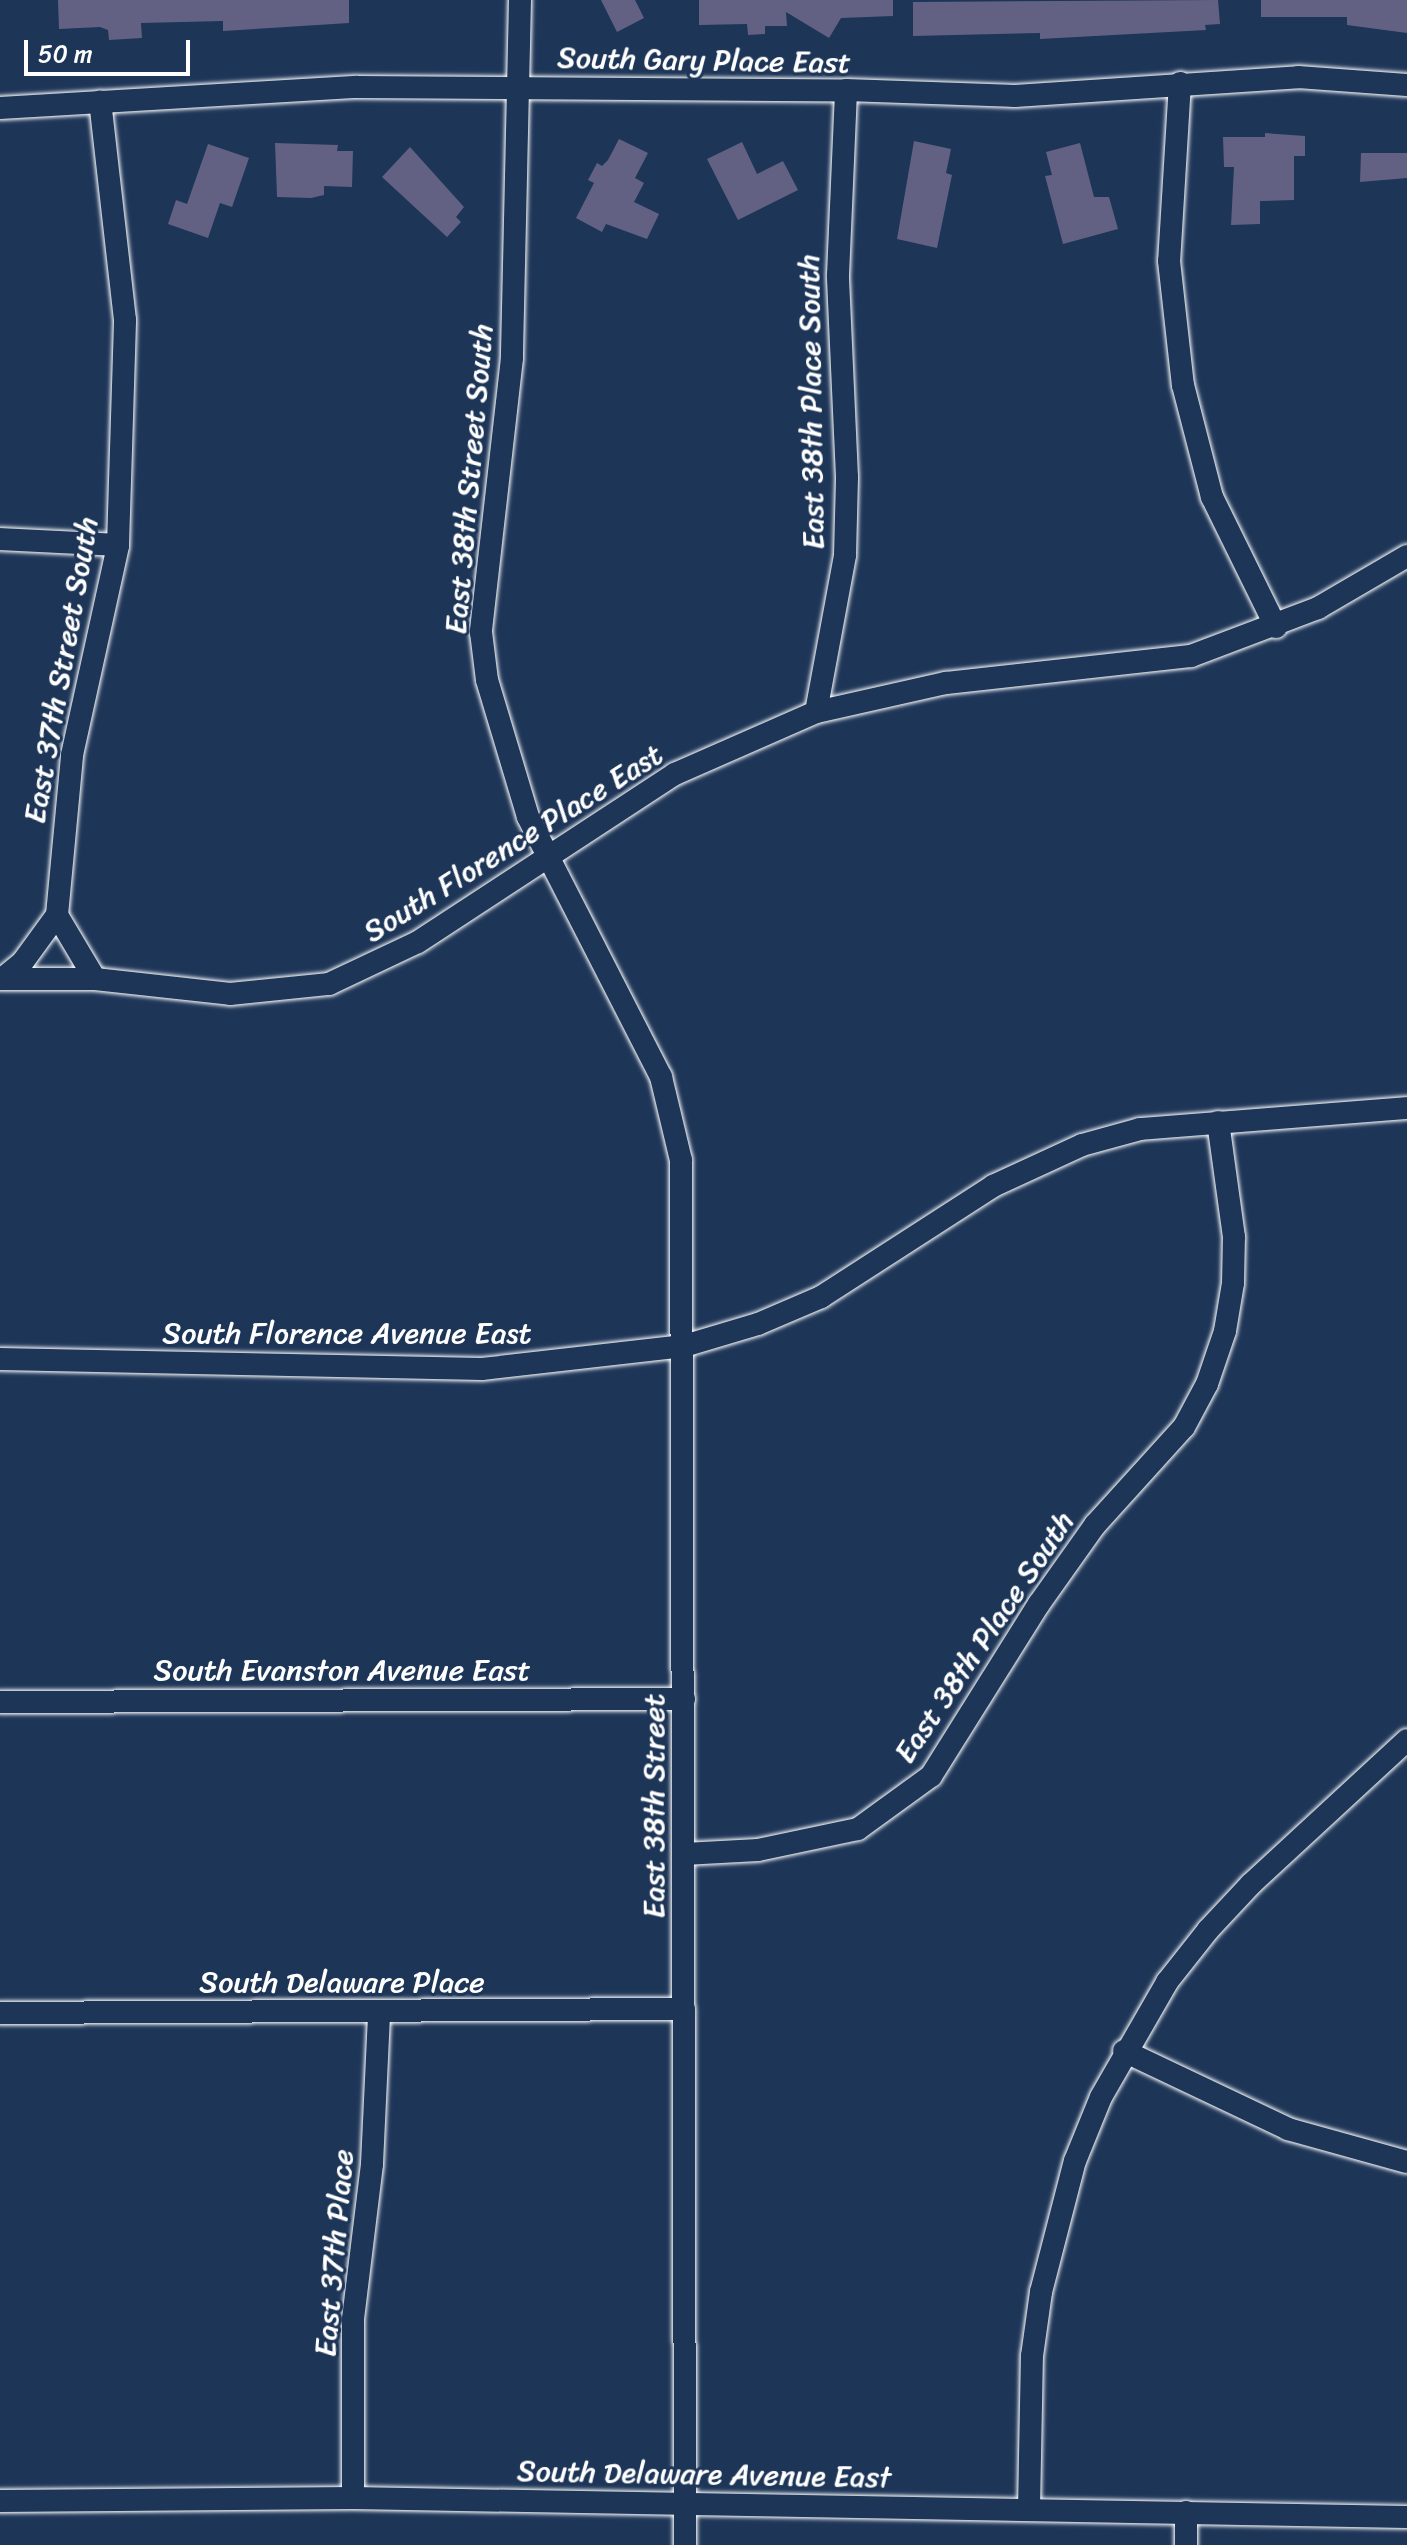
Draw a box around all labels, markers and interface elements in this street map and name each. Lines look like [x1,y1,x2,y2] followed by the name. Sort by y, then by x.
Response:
[28,24,194,74] scale bar
[38,33,93,75] text: 50 m
[556,39,852,81] street label: South Gary Place East
[790,253,832,551] street label: East 38th Place South
[437,322,501,636] street label: East 38th Street South
[16,514,106,826] street label: East 37th Street South
[356,736,670,950] street label: South Florence Place East
[162,1315,532,1351] street label: South Florence Avenue East
[886,1504,1082,1770] street label: East 38th Place South
[154,1652,530,1688] street label: South Evanston Avenue East
[636,1694,672,1918] street label: East 38th Street
[198,1964,486,2000] street label: South Delaware Place
[307,2147,361,2359] street label: East 37th Place
[515,2453,893,2495] street label: South Delaware Avenue East

